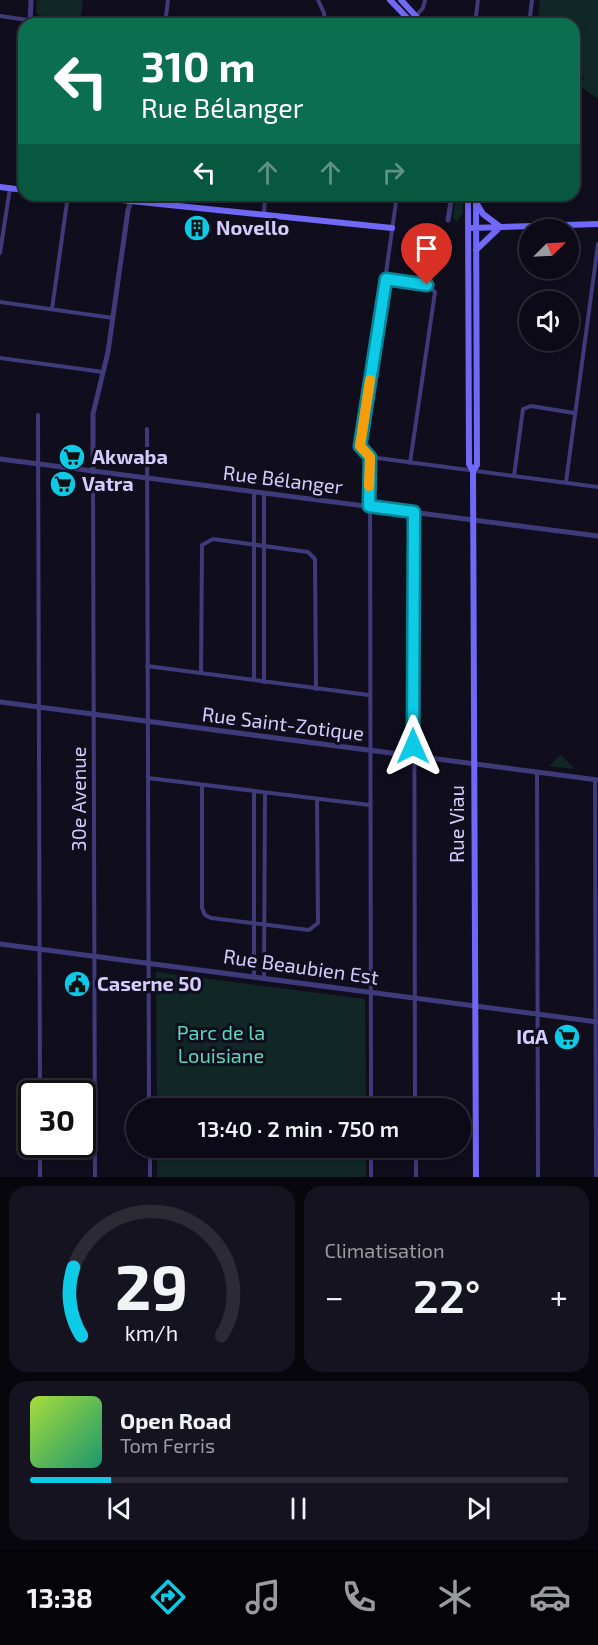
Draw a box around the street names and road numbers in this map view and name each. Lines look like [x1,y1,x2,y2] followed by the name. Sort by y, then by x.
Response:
[222,460,344,498] street label: Rue Bélanger
[201,701,365,745] street label: Rue Saint-Zotique
[66,747,90,851] street label: 30e Avenue
[444,785,468,863] street label: Rue Viau
[222,943,381,989] street label: Rue Beaubien Est

